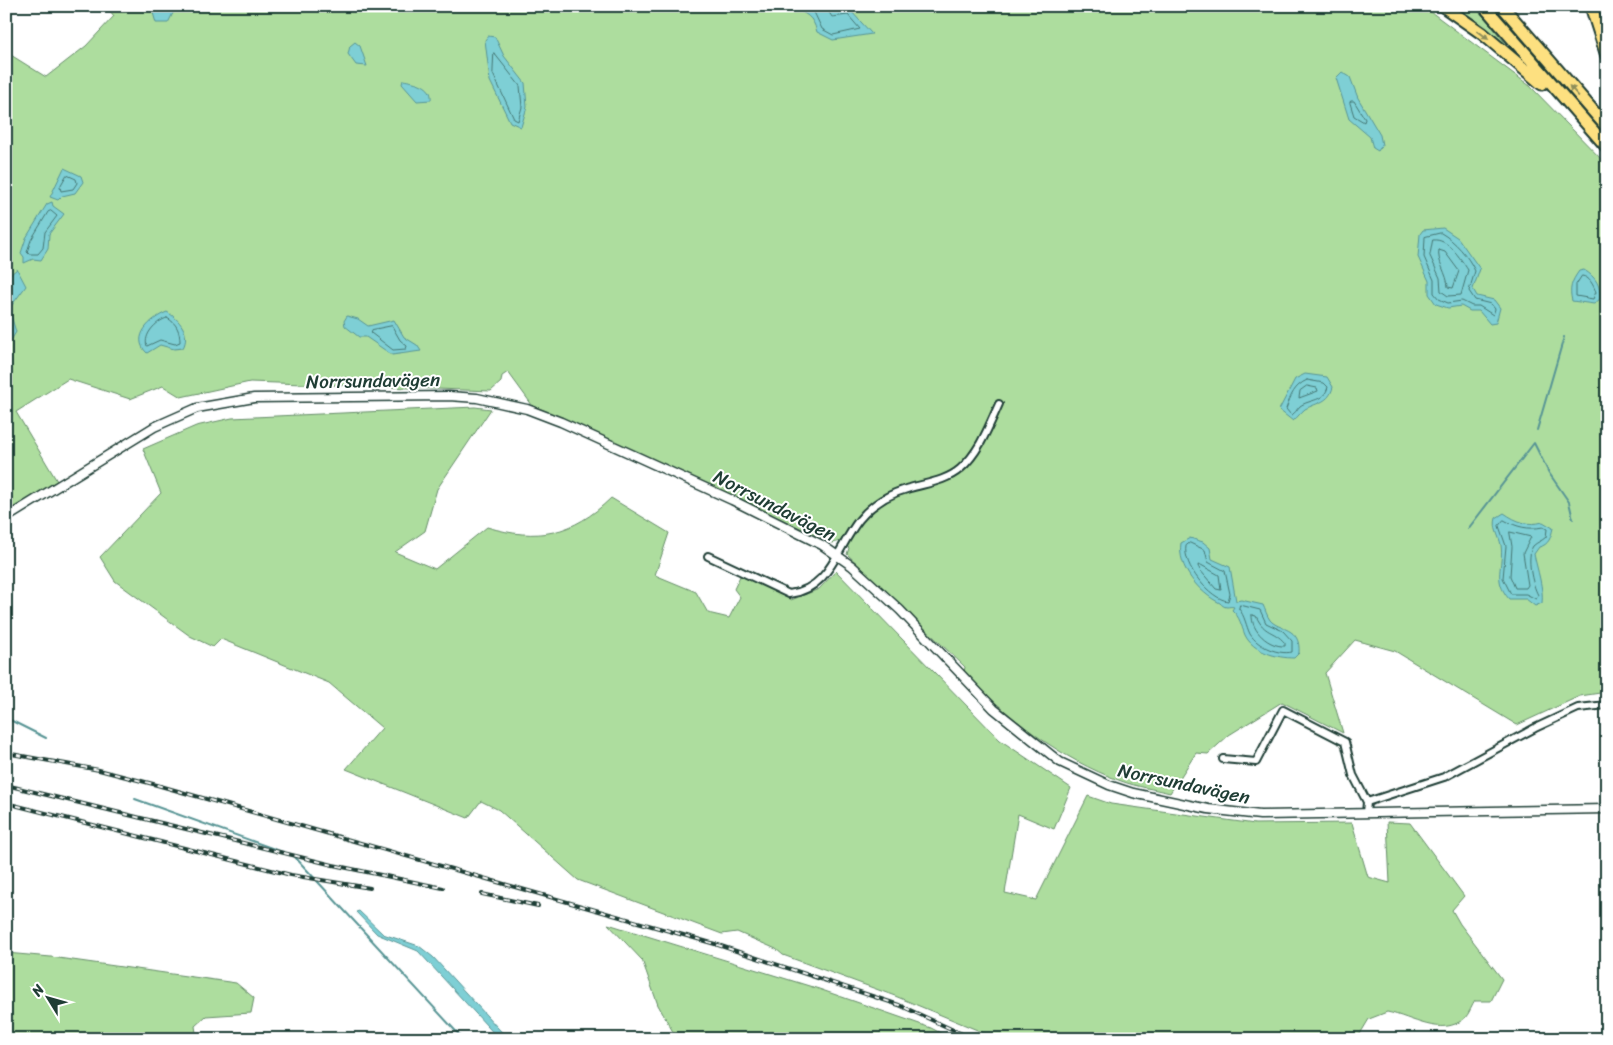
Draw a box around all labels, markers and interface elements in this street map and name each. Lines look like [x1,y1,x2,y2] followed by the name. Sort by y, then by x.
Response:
[1476,29,1489,40] one-way arrow
[1568,86,1580,98] one-way arrow
[306,363,440,398] street label: Norrsundavägen
[708,460,842,551] street label: Norrsundavägen
[1115,753,1253,814] street label: Norrsundavägen
[22,972,72,1022] north arrow
[25,979,51,1003] text: N

